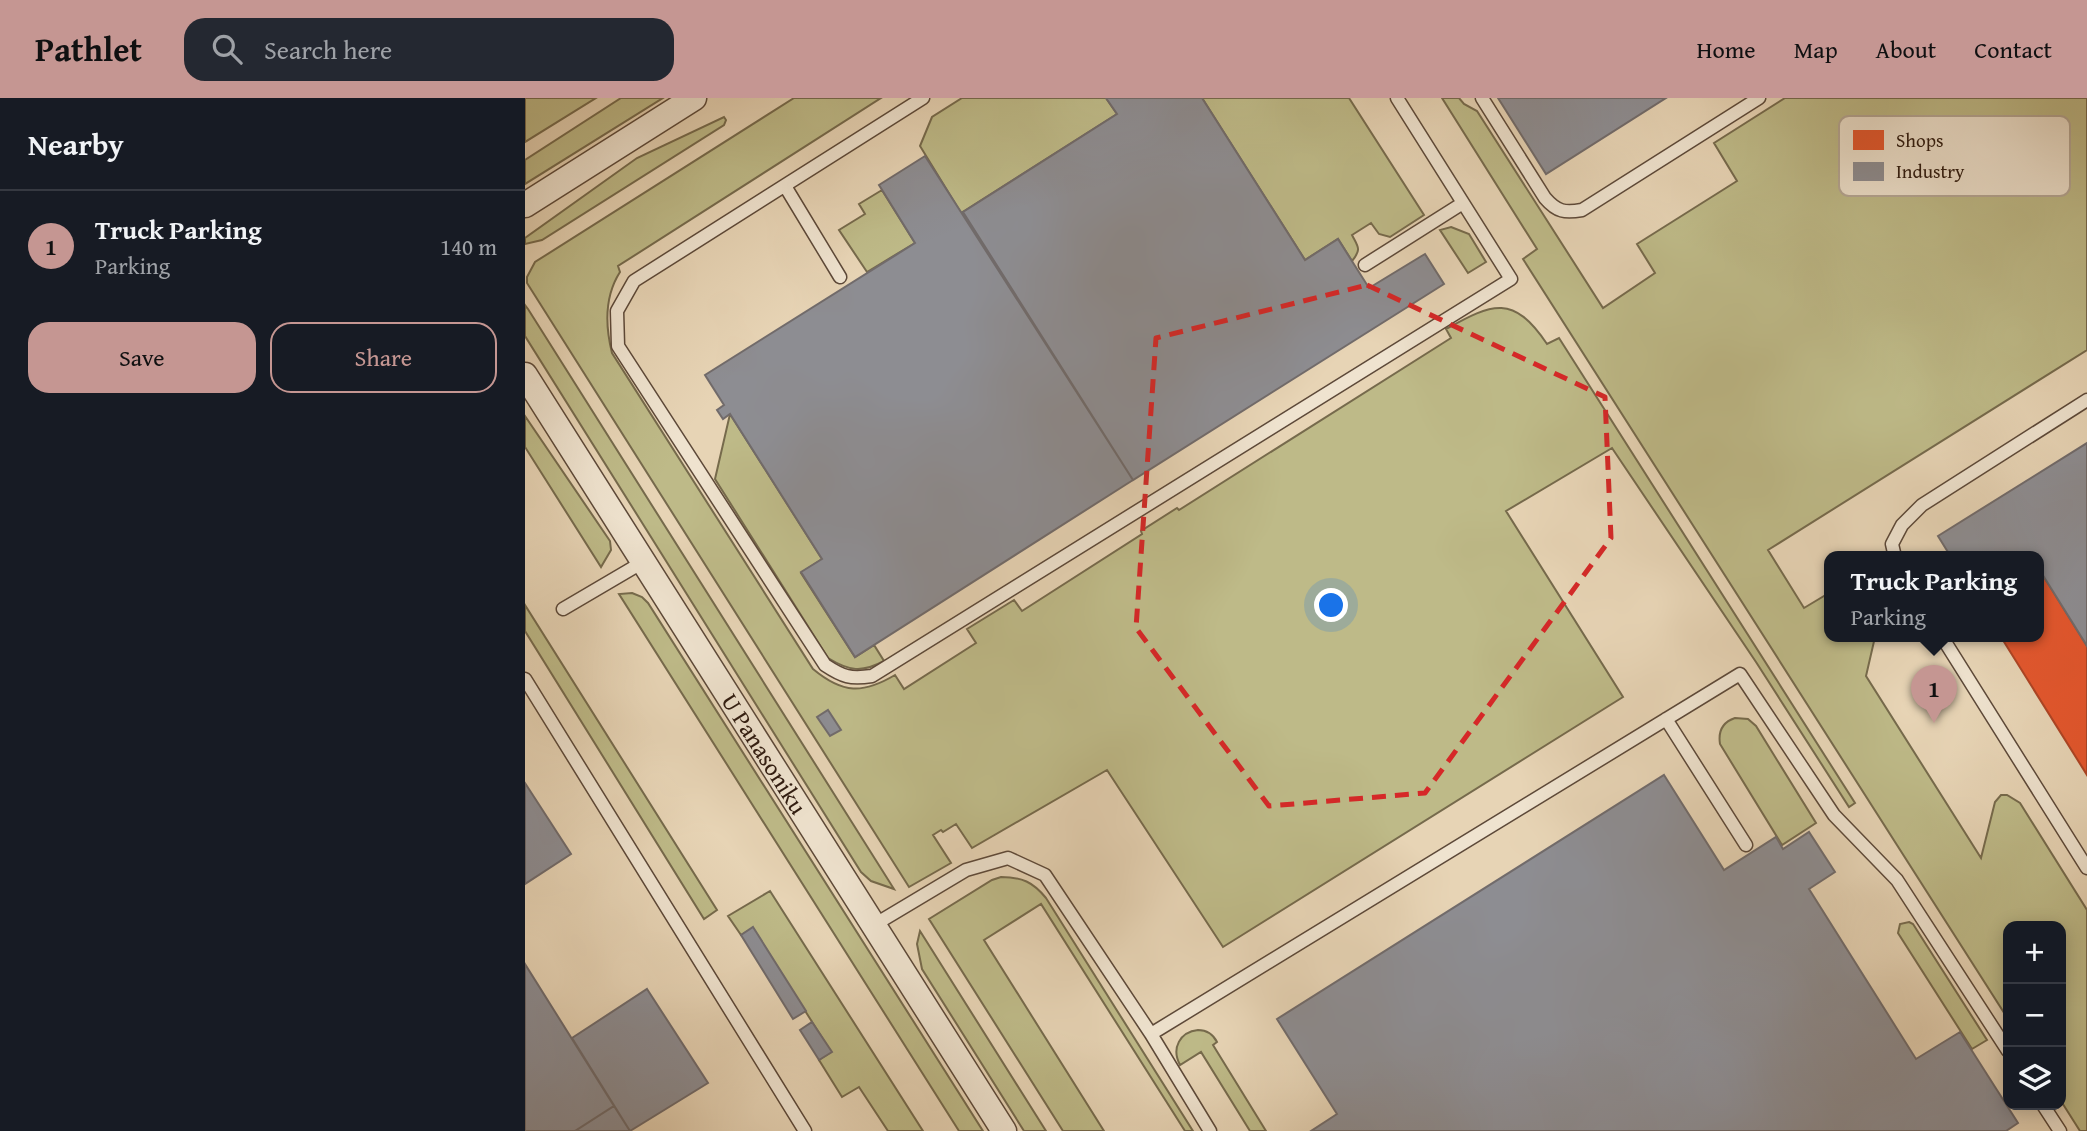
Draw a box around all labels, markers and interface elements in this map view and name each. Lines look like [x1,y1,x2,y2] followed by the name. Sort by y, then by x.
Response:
[184,18,674,81] search box
[35,25,142,73] text: Pathlet
[208,30,246,68] icon: search
[264,30,392,69] text: Search here
[1697,32,1756,67] text: Home
[1794,32,1838,67] text: Map
[1876,32,1936,67] text: About
[1974,32,2052,67] text: Contact
[1839,116,2070,196] legend
[28,122,124,166] text: Nearby
[1896,126,1943,154] text: Shops
[1896,157,1965,185] text: Industry
[95,210,262,249] text: Truck Parking
[45,230,57,263] text: 1
[440,230,497,263] text: 140 m
[95,249,170,282] text: Parking
[28,322,256,393] button: Save
[270,322,497,393] button: Share
[1824,551,2044,642] popup
[1851,561,2017,600] text: Truck Parking
[1314,588,1348,622] your location
[1851,600,1926,633] text: Parking
[1911,665,1957,723] pin: 1
[713,686,816,821] street label: U Panasoniku
[2003,921,2066,1110] map controls
[2003,921,2066,984] button: +
[2003,984,2066,1047] button: −
[2003,1047,2066,1110] button: layers

